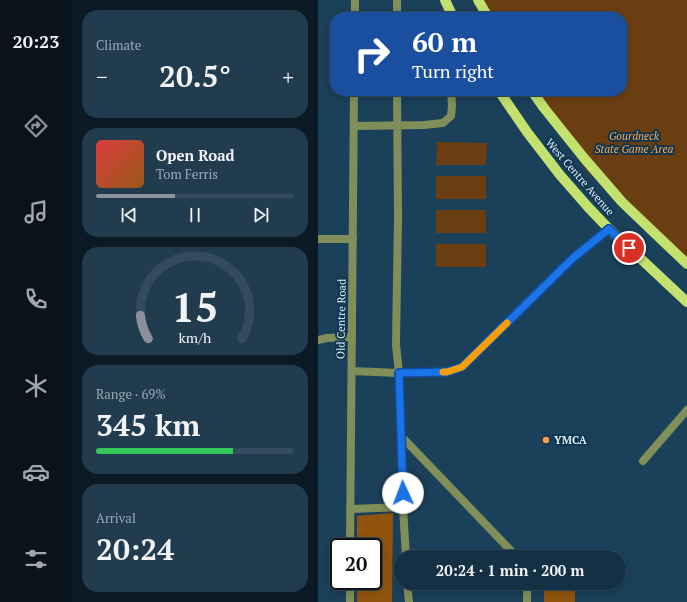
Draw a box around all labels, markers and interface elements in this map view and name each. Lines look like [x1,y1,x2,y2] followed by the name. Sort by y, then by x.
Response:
[412,23,477,60] text: 60 m
[346,28,398,80] icon: right
[13,29,59,53] text: 20:23
[96,36,141,54] text: Climate
[159,56,231,96] text: 20.5°
[412,59,494,83] text: Turn right
[96,62,108,91] text: −
[282,62,294,91] text: +
[22,112,50,140] icon: directions
[595,129,673,156] park label: Gourdneck State Game Area
[543,135,618,219] street label: West Centre Avenue
[156,145,235,165] text: Open Road
[156,165,218,183] text: Tom Ferris
[22,198,50,226] icon: music
[118,204,140,226] icon: previous
[184,204,206,226] icon: pause
[250,204,272,226] icon: next
[612,231,646,265] pin
[618,237,640,259] icon: arrive
[171,279,219,334] text: 15
[333,279,349,359] street label: Old Centre Road
[22,285,50,313] icon: phone
[179,328,212,347] text: km/h
[22,372,50,400] icon: climate
[96,385,166,403] text: Range · 69%
[96,405,200,445] text: 345 km
[554,433,588,447] place label: YMCA
[541,435,551,445] marker: YMCA
[22,458,50,486] icon: car
[382,472,424,514] position arrow
[96,509,136,527] text: Arrival
[96,529,174,569] text: 20:24
[330,538,382,590] speed limit sign: 20
[22,545,50,573] icon: filters
[436,560,584,580] text: 20:24 · 1 min · 200 m

